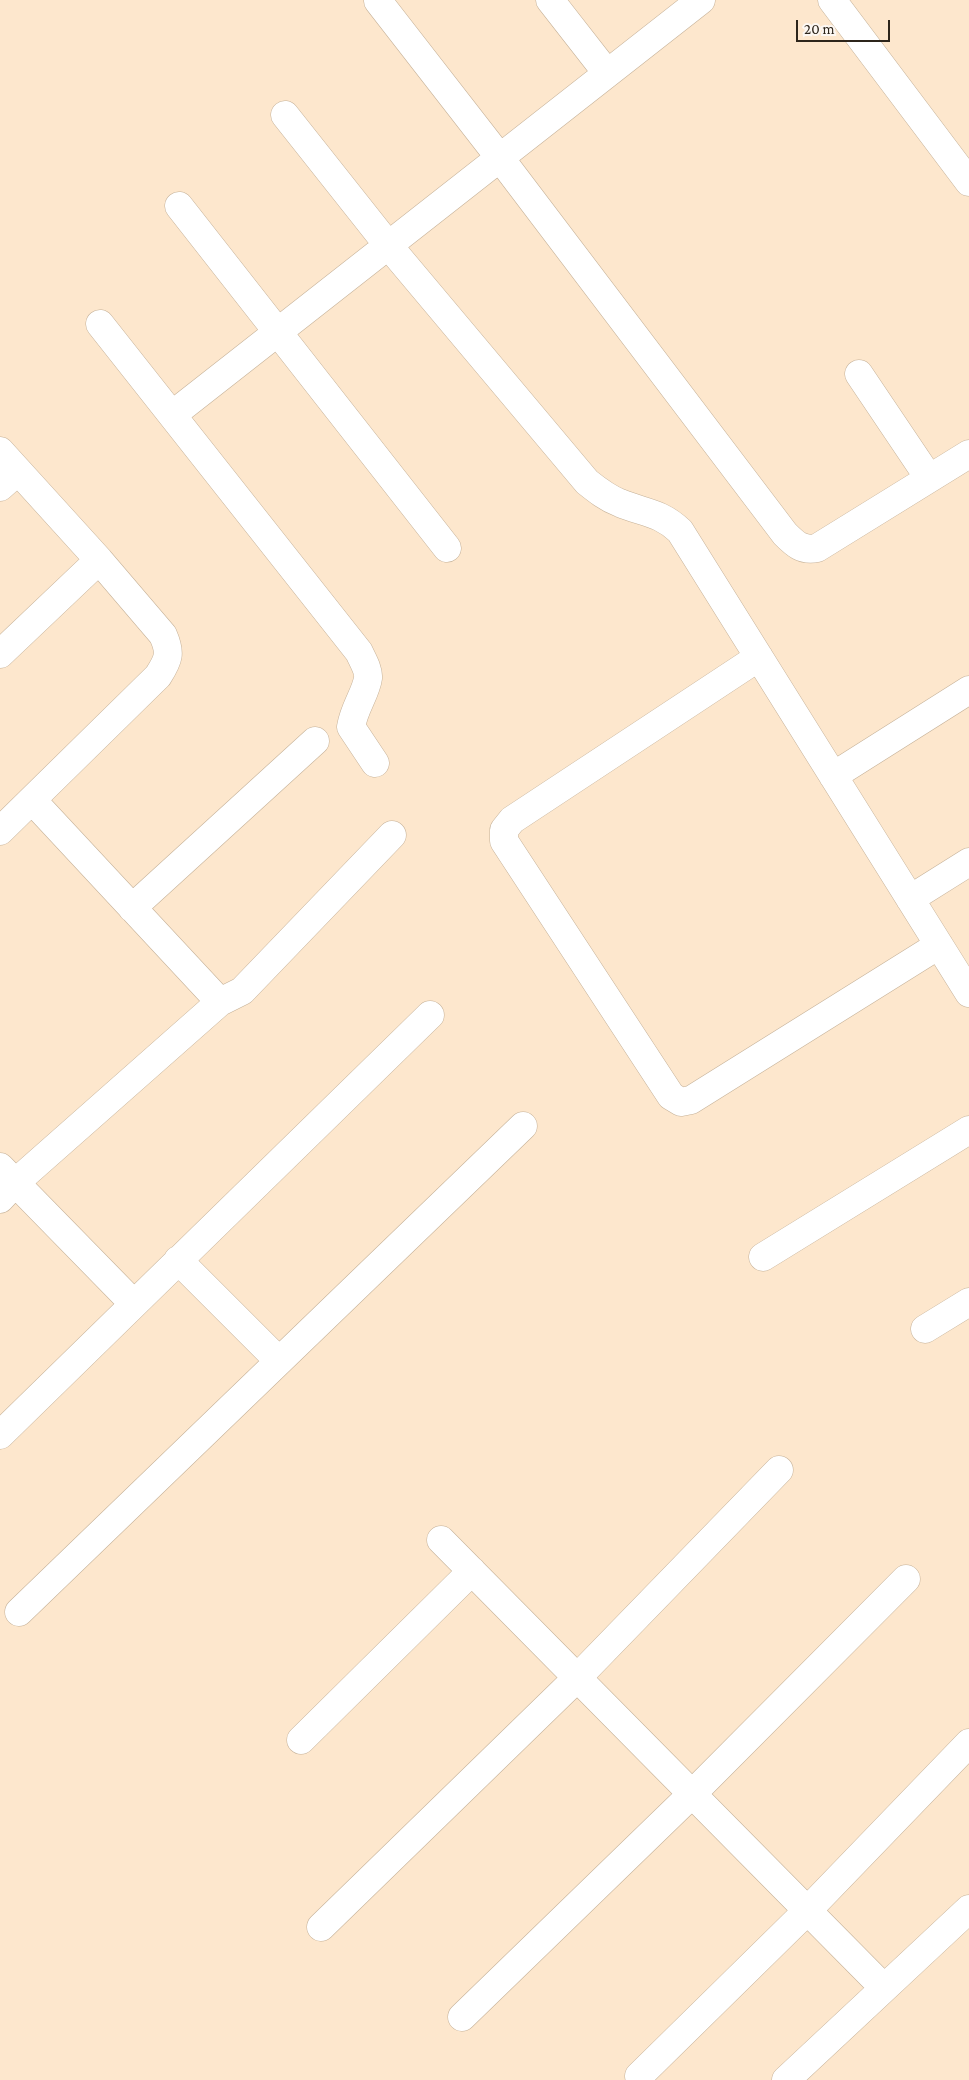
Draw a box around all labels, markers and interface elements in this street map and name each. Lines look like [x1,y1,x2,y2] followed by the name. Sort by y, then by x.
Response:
[799,10,893,42] scale bar
[804,21,835,37] text: 20 m

